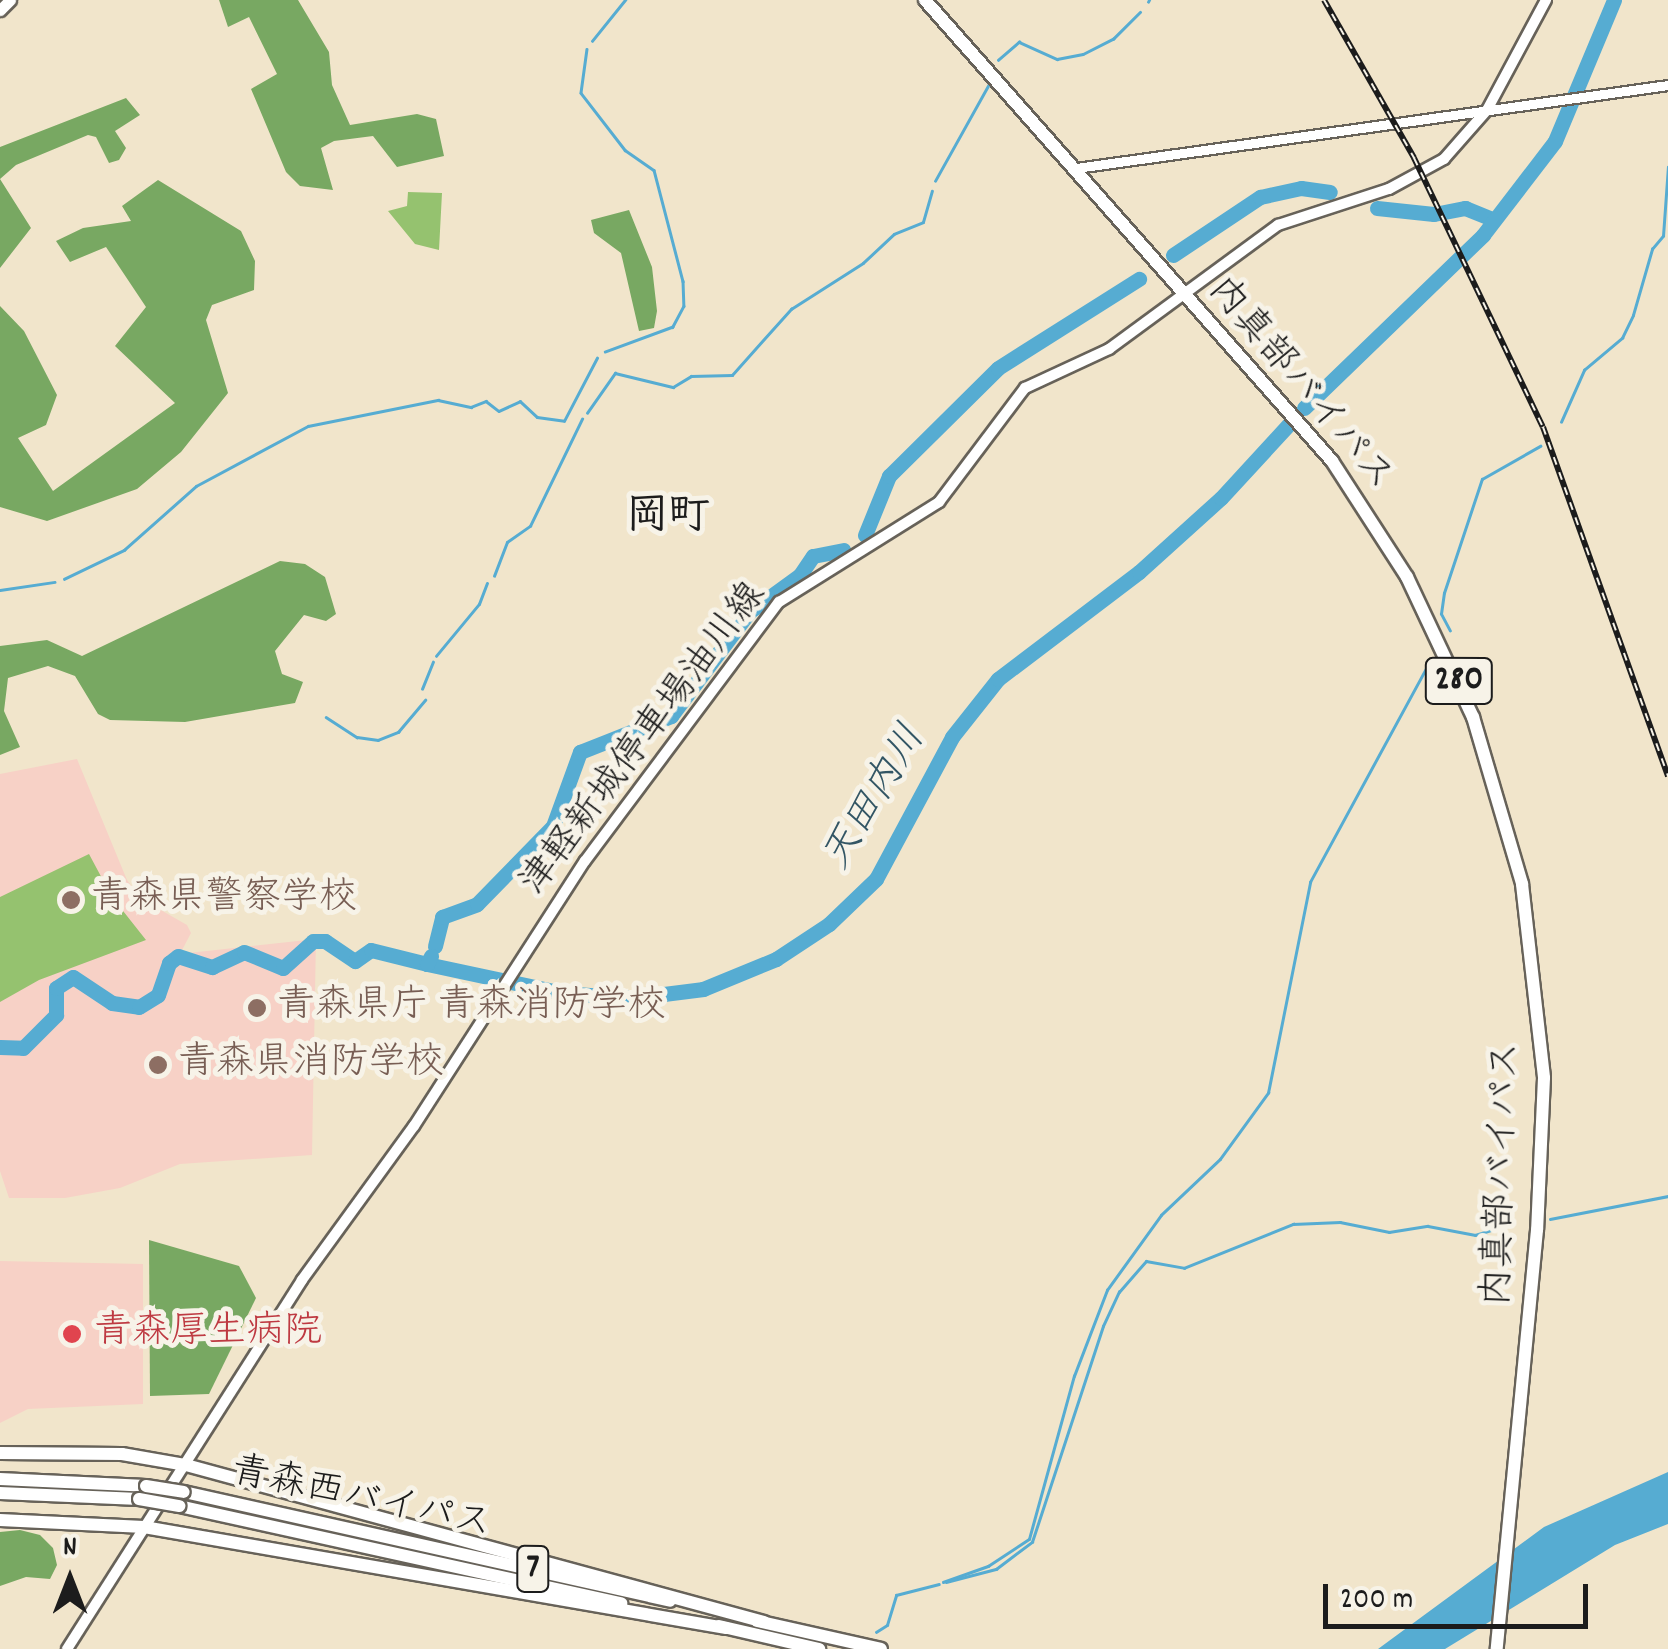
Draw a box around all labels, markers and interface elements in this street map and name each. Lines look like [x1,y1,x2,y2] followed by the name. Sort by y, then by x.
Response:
[1196,268,1402,502] street label: 内真部バイパス
[626,494,710,544] district label: 岡町
[512,575,778,905] street label: 津軽新城停車場油川線
[1424,651,1494,711] road number: 280
[815,718,939,880] water label: 天田内川
[91,877,357,923] place label: 青森県警察学校
[60,889,82,911] marker: 青森県警察学校
[277,985,666,1031] place label: 青森県庁 青森消防学校
[246,997,268,1019] marker: 青森県庁 青森消防学校
[1477,1040,1531,1308] street label: 内真部バイパス
[178,1042,444,1088] place label: 青森県消防学校
[147,1054,169,1076] marker: 青森県消防学校
[94,1311,322,1357] place label: 青森厚生病院
[59,1321,85,1347] marker: 青森厚生病院
[226,1450,496,1550] street label: 青森西バイパス
[20,1529,120,1629] north arrow
[63,1529,77,1569] text: N
[516,1539,550,1599] road number: 7
[1328,1564,1593,1626] scale bar
[1340,1580,1413,1623] text: 200 m

